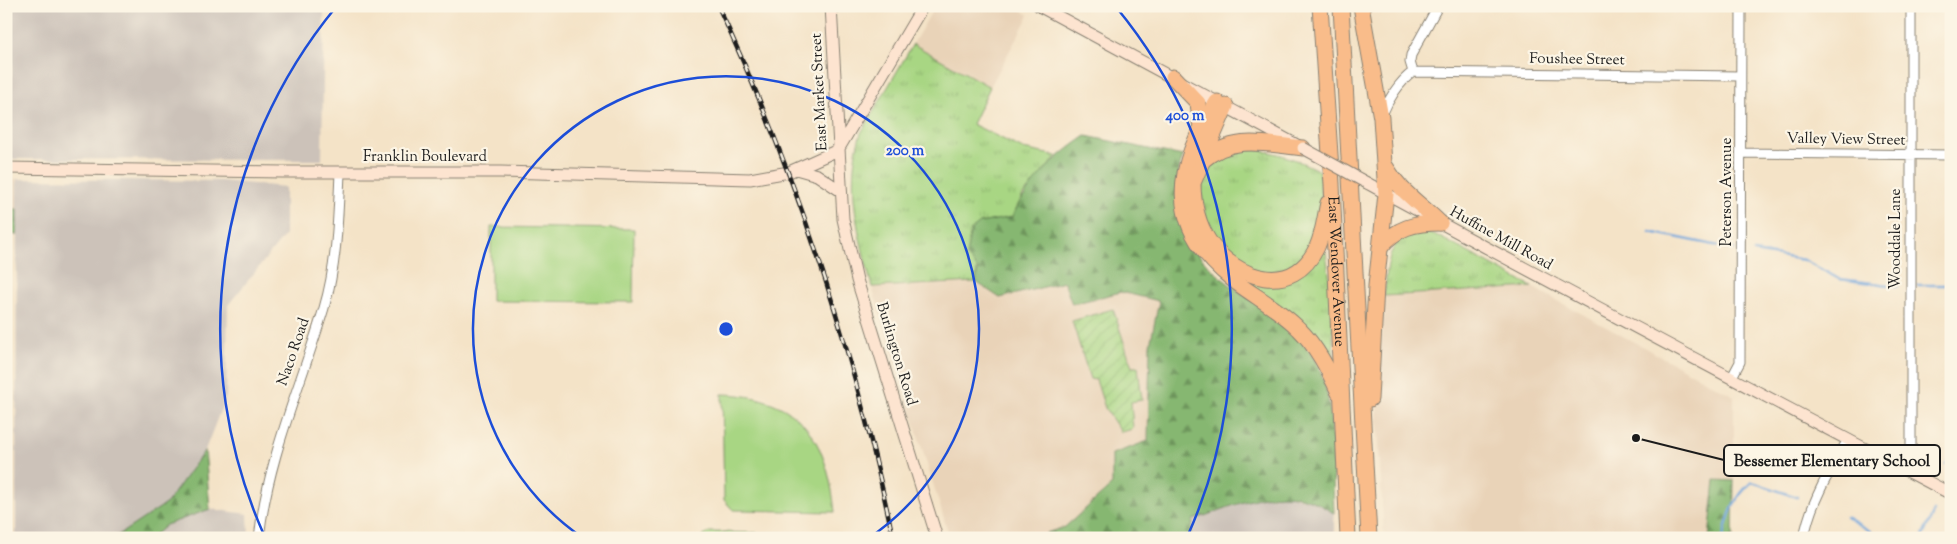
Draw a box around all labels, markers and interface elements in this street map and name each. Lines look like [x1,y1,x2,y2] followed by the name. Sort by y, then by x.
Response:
[806,32,834,152] street label: East Market Street
[1529,49,1625,71] street label: Foushee Street
[1165,106,1205,127] text: 400 m
[1786,128,1906,152] street label: Valley View Street
[1717,138,1738,246] street label: Peterson Avenue
[886,141,925,162] text: 200 m
[363,147,487,168] street label: Franklin Boulevard
[1886,188,1907,290] street label: Wooddale Lane
[1322,196,1350,347] street label: East Wendover Avenue
[1446,202,1557,276] street label: Huffine Mill Road
[870,300,922,409] street label: Burlington Road
[273,315,316,389] street label: Naco Road
[717,320,735,338] centre of rings
[1724,445,1940,476] callout: Bessemer Elementary School
[1734,451,1931,474] text: Bessemer Elementary School

